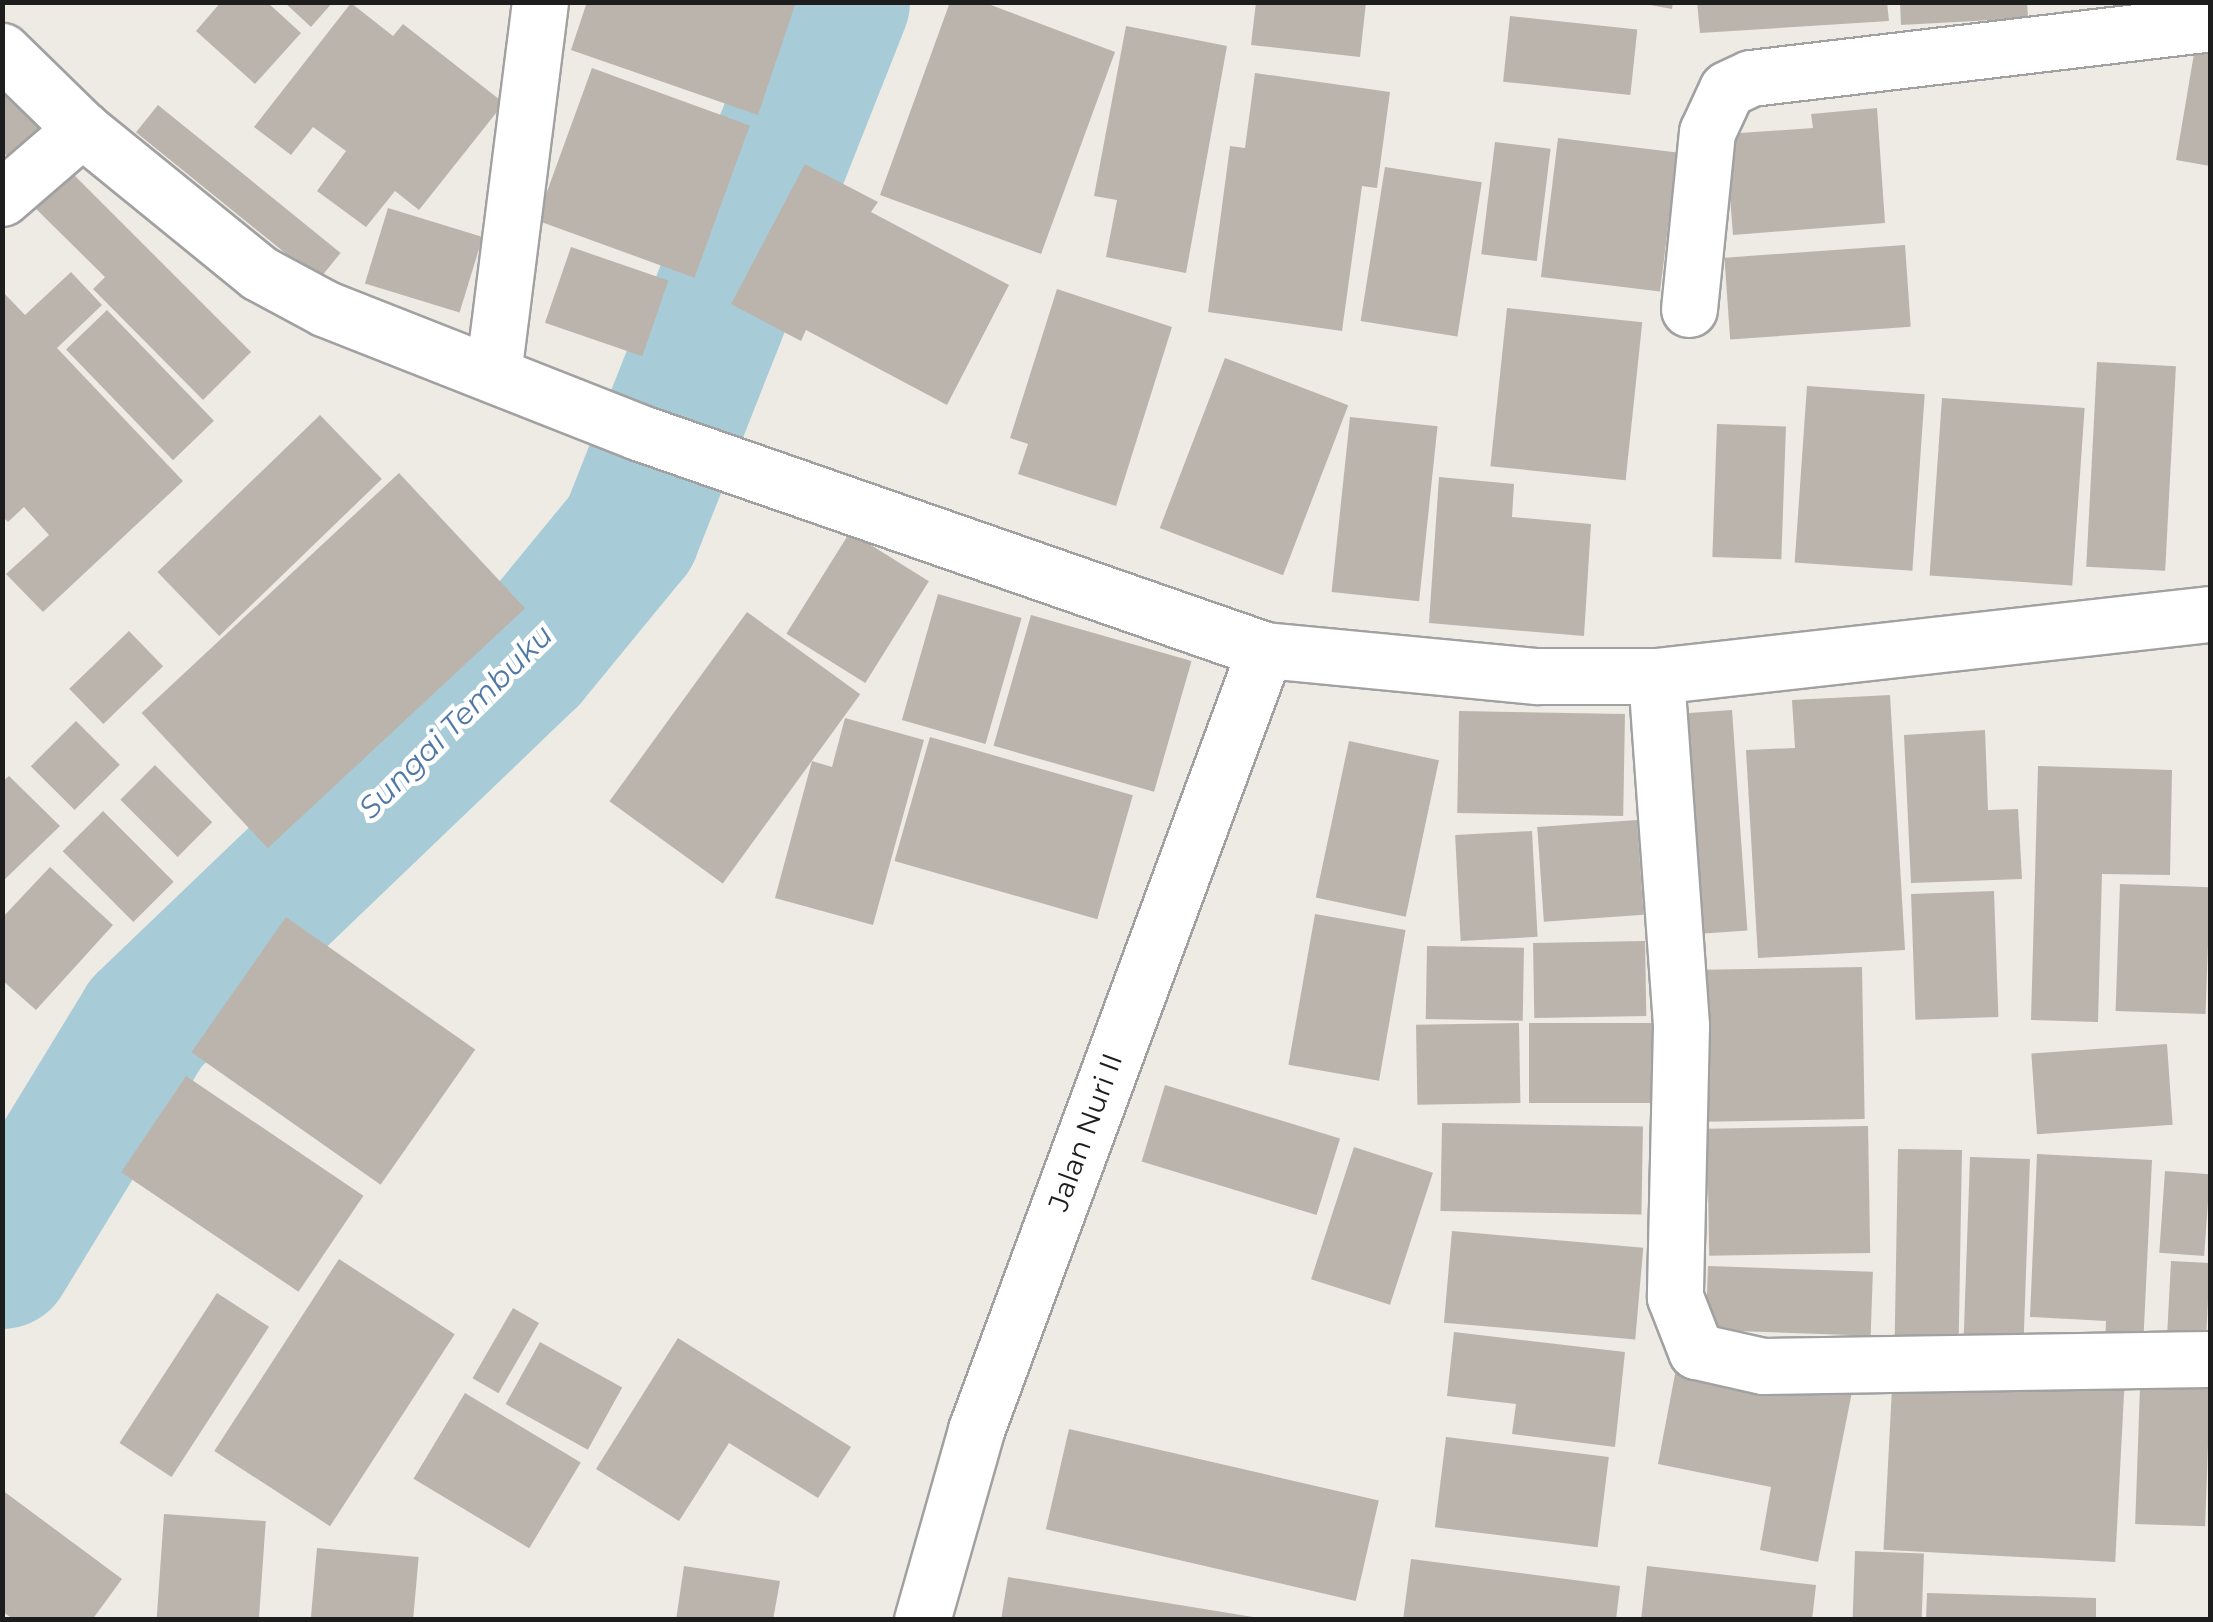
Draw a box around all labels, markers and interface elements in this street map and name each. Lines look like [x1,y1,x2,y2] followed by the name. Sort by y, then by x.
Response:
[352,618,560,826] water label: Sungai Tembuku
[1041,1049,1129,1215] street label: Jalan Nuri II

